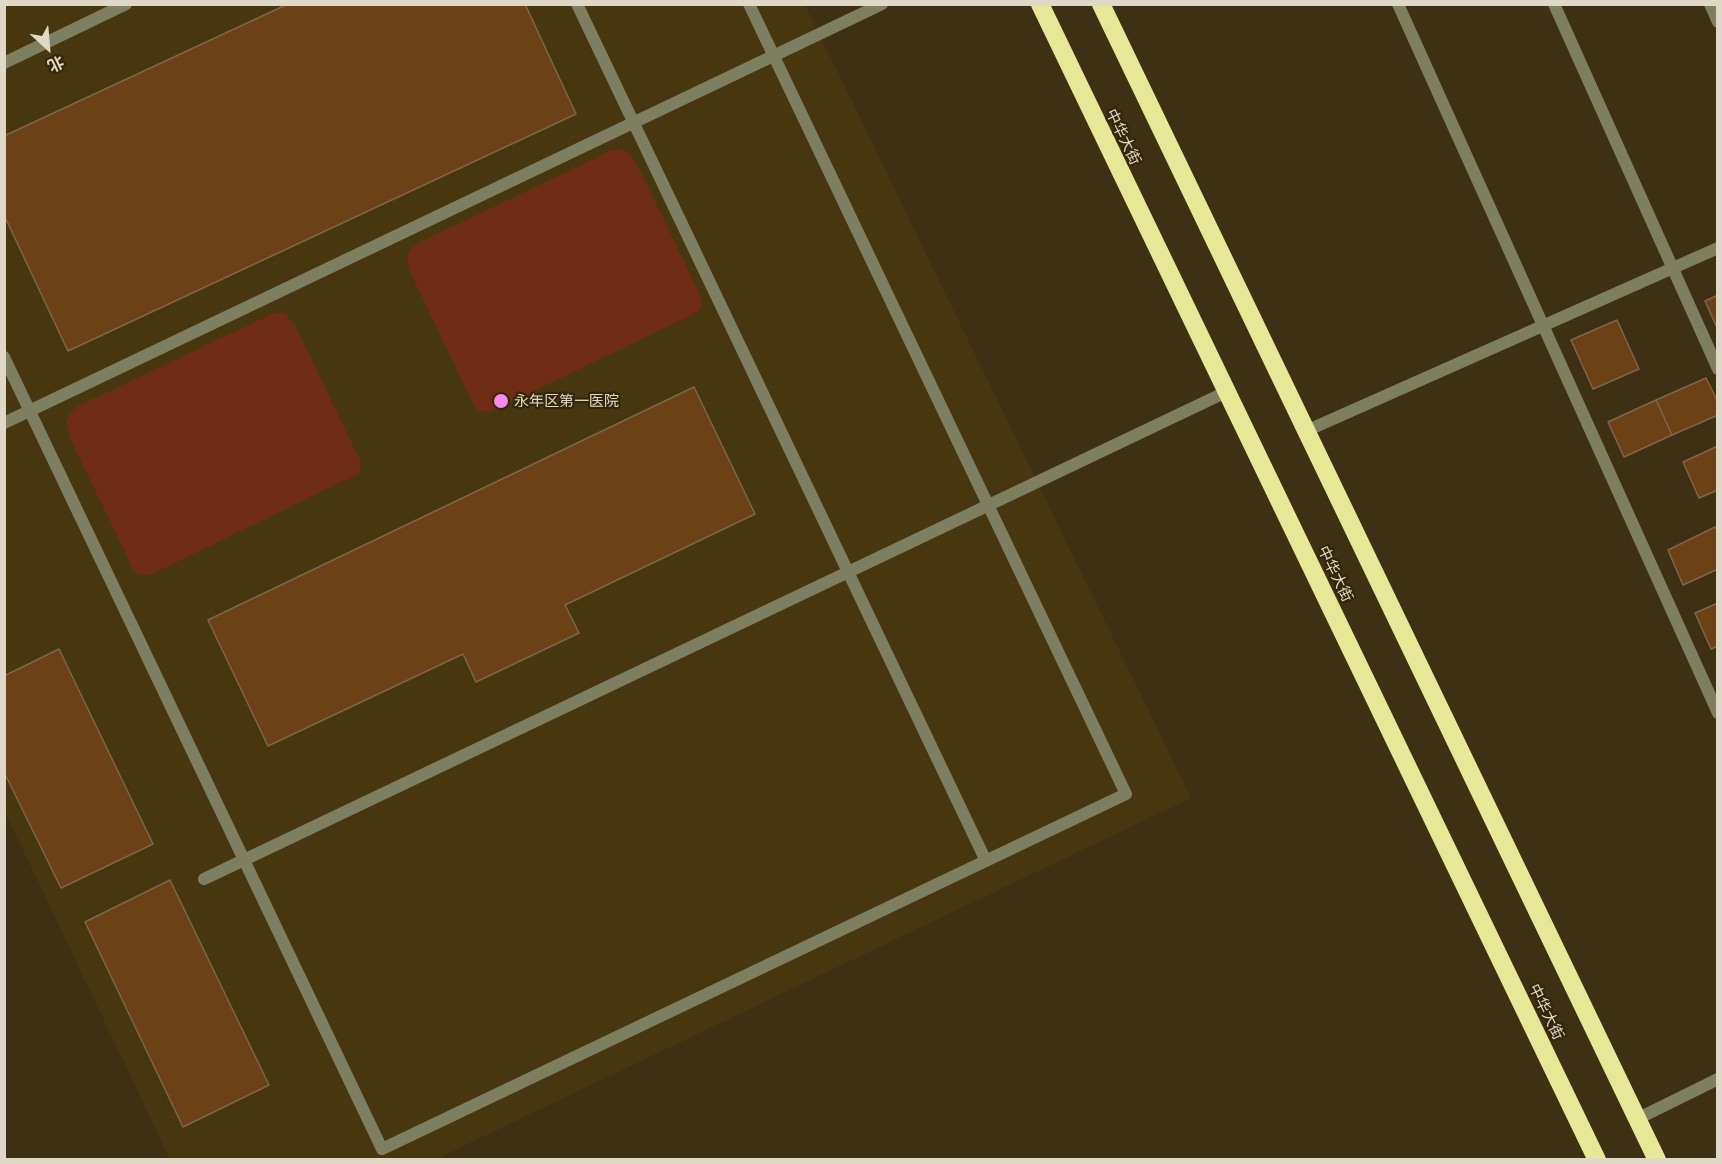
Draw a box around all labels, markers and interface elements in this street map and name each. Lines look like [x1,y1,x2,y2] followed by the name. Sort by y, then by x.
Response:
[18,18,78,78] north arrow
[44,52,67,77] text: 北
[1102,106,1144,168] street label: 中华大街
[492,392,510,410] marker: 永年区第一医院
[514,392,619,410] place label: 永年区第一医院
[1314,543,1356,605] street label: 中华大街
[1525,981,1567,1043] street label: 中华大街

